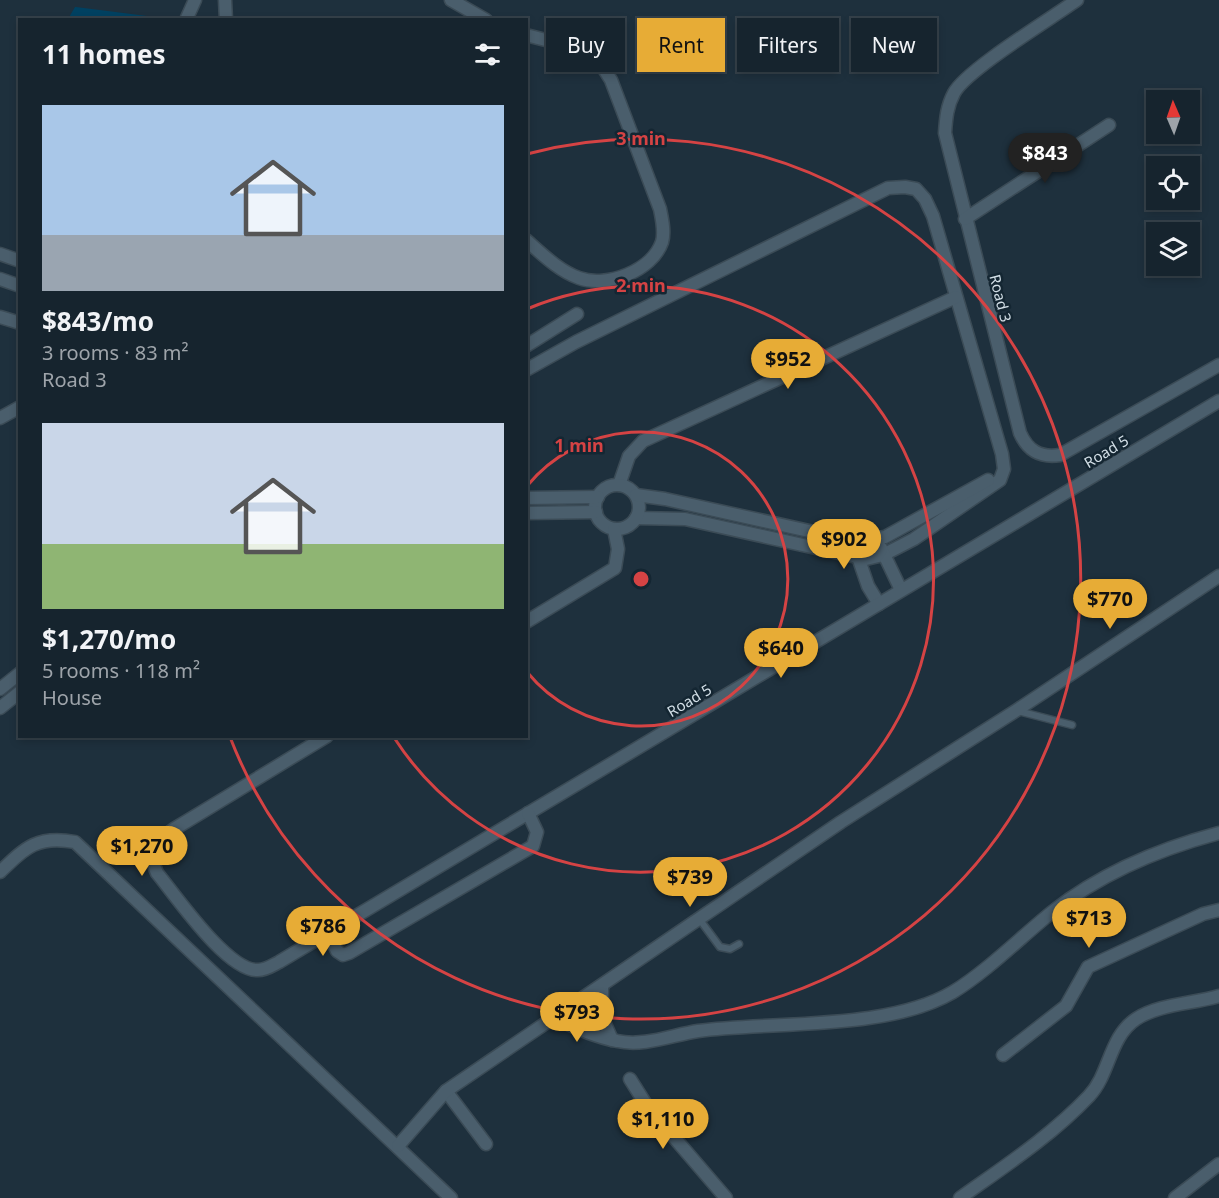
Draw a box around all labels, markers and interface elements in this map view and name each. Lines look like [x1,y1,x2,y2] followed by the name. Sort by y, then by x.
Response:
[546,18,625,72] chip: Buy
[637,18,725,72] chip: Rent
[737,18,839,72] chip: Filters
[851,18,937,72] chip: New
[42,36,166,72] text: 11 homes
[471,38,504,71] icon: filters
[1146,90,1200,144] north arrow
[1146,90,1200,276] map controls
[616,126,666,150] text: 3 min
[1009,133,1081,184] pin: $843
[1022,139,1068,166] text: $843
[219,144,327,252] icon: home
[1146,156,1200,210] button: locate
[1146,222,1200,276] button: layers
[985,272,1017,324] street label: Road 3
[616,273,666,297] text: 2 min
[42,303,154,339] text: $843/mo
[42,339,189,366] text: 3 rooms · 83 m²
[752,339,824,390] pin: $952
[765,345,811,372] text: $952
[42,366,107,393] text: Road 3
[1080,430,1132,472] street label: Road 5
[554,433,604,457] text: 1 min
[219,462,327,570] icon: home
[808,519,880,570] pin: $902
[821,525,867,552] text: $902
[631,569,651,589] centre of rings
[1074,579,1146,630] pin: $770
[1087,585,1133,612] text: $770
[42,621,176,657] text: $1,270/mo
[745,628,817,679] pin: $640
[758,634,804,661] text: $640
[42,657,200,684] text: 5 rooms · 118 m²
[663,679,715,721] street label: Road 5
[42,684,102,711] text: House
[93,826,191,877] pin: $1,270
[111,832,173,859] text: $1,270
[654,857,726,908] pin: $739
[667,863,713,890] text: $739
[1053,898,1125,949] pin: $713
[1066,904,1112,931] text: $713
[287,906,359,957] pin: $786
[300,912,346,939] text: $786
[541,992,613,1043] pin: $793
[554,998,600,1025] text: $793
[614,1099,712,1150] pin: $1,110
[632,1105,694,1132] text: $1,110

